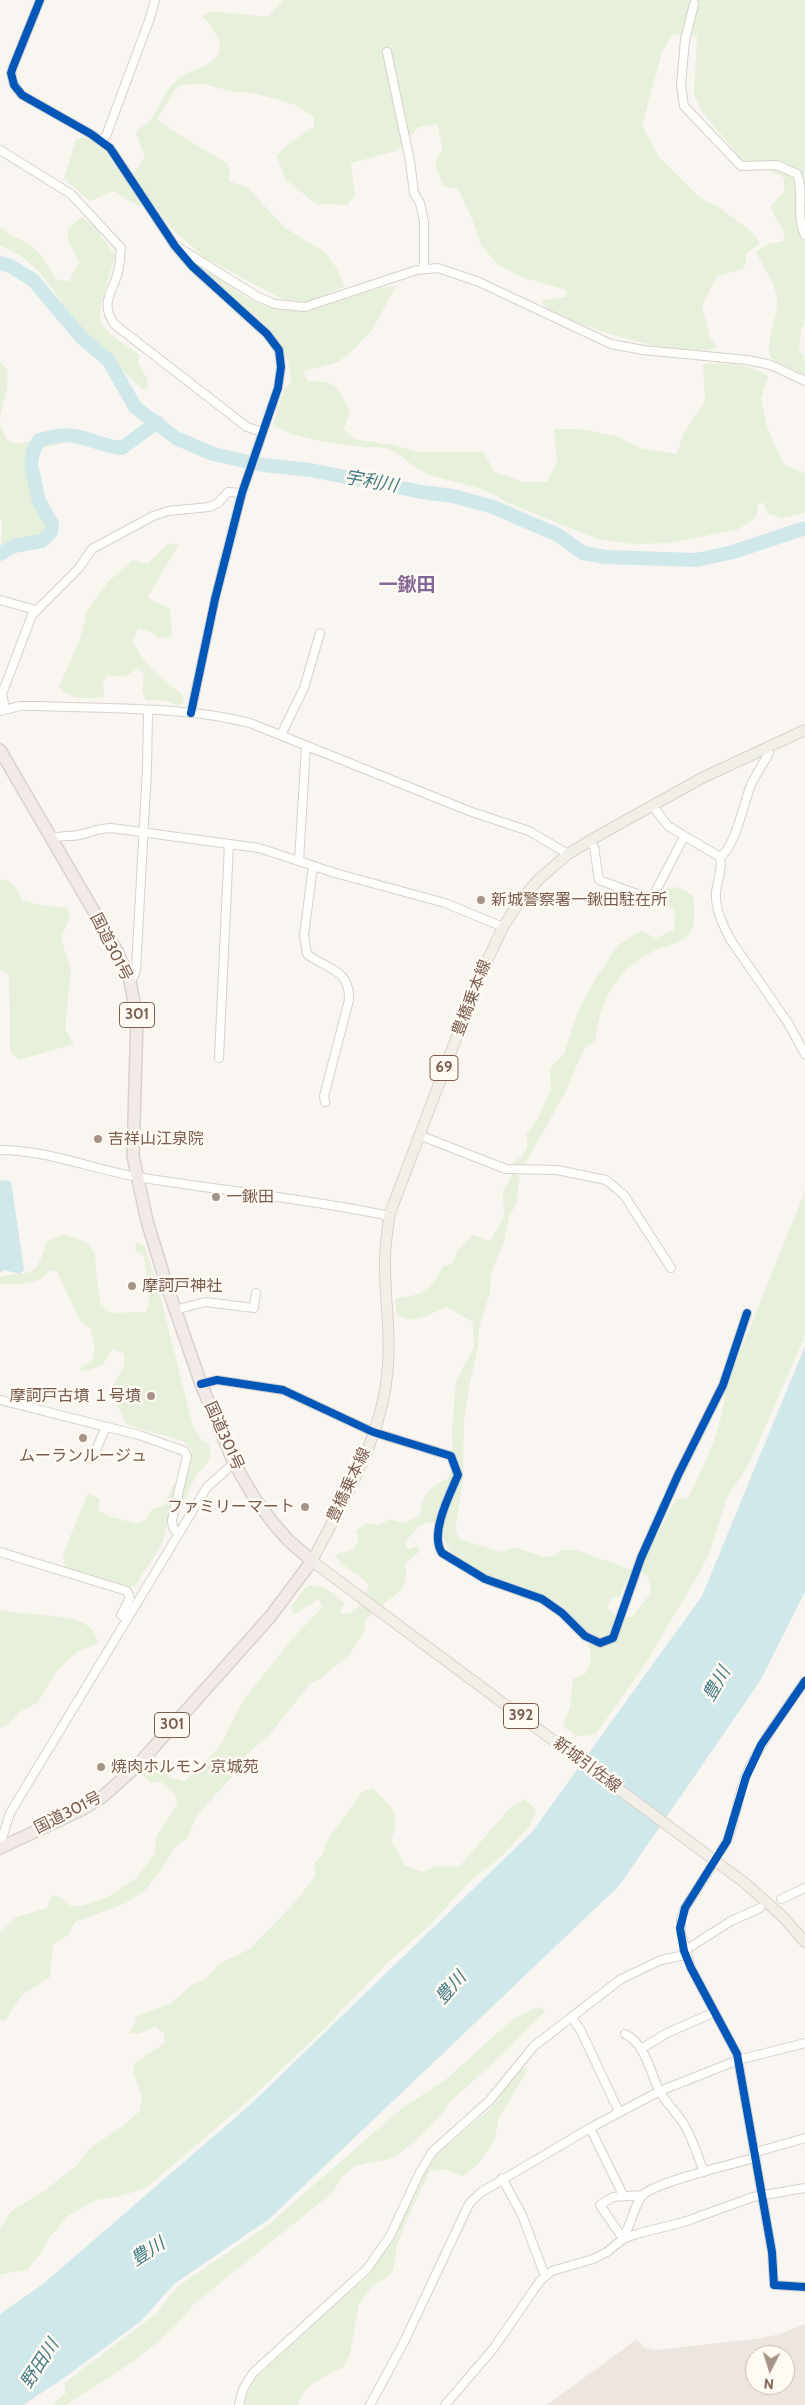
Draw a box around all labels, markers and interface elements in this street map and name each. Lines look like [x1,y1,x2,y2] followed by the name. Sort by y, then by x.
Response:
[343,467,399,497] water label: 宇利川
[379,574,435,596] district label: 一鍬田
[491,890,667,910] place label: 新城警察署一鍬田駐在所
[475,894,487,906] marker: 新城警察署一鍬田駐在所
[86,910,136,984] street label: 国道301号
[449,957,495,1039] street label: 豊橋乗本線
[120,1002,154,1028] road number: 301
[430,1056,458,1080] road number: 69
[108,1129,204,1149] place label: 吉祥山江泉院
[92,1133,104,1145] marker: 吉祥山江泉院
[226,1187,274,1207] place label: 一鍬田
[210,1191,222,1203] marker: 一鍬田
[142,1276,222,1296] place label: 摩訶戸神社
[126,1280,138,1292] marker: 摩訶戸神社
[9,1386,141,1406] place label: 摩訶戸古墳 １号墳
[145,1390,157,1402] marker: 摩訶戸古墳 １号墳
[200,1399,248,1473] street label: 国道301号
[77,1432,89,1444] marker: ムーランルージュ
[323,1445,375,1525] street label: 豊橋乗本線
[19,1446,147,1466] place label: ムーランルージュ
[167,1497,295,1517] place label: ファミリーマート
[299,1501,311,1513] marker: ファミリーマート
[699,1663,735,1705] water label: 豊川
[504,1704,538,1728] road number: 392
[154,1712,190,1738] road number: 301
[549,1733,625,1797] street label: 新城引佐線
[111,1757,259,1777] place label: 焼肉ホルモン 京城苑
[95,1761,107,1773] marker: 焼肉ホルモン 京城苑
[31,1788,105,1838] street label: 国道301号
[431,1967,471,2009] water label: 豊川
[127,2233,169,2271] water label: 豊川
[16,2335,64,2393] water label: 野田川
[745,2345,795,2395] north arrow
[763,2375,774,2393] text: N

